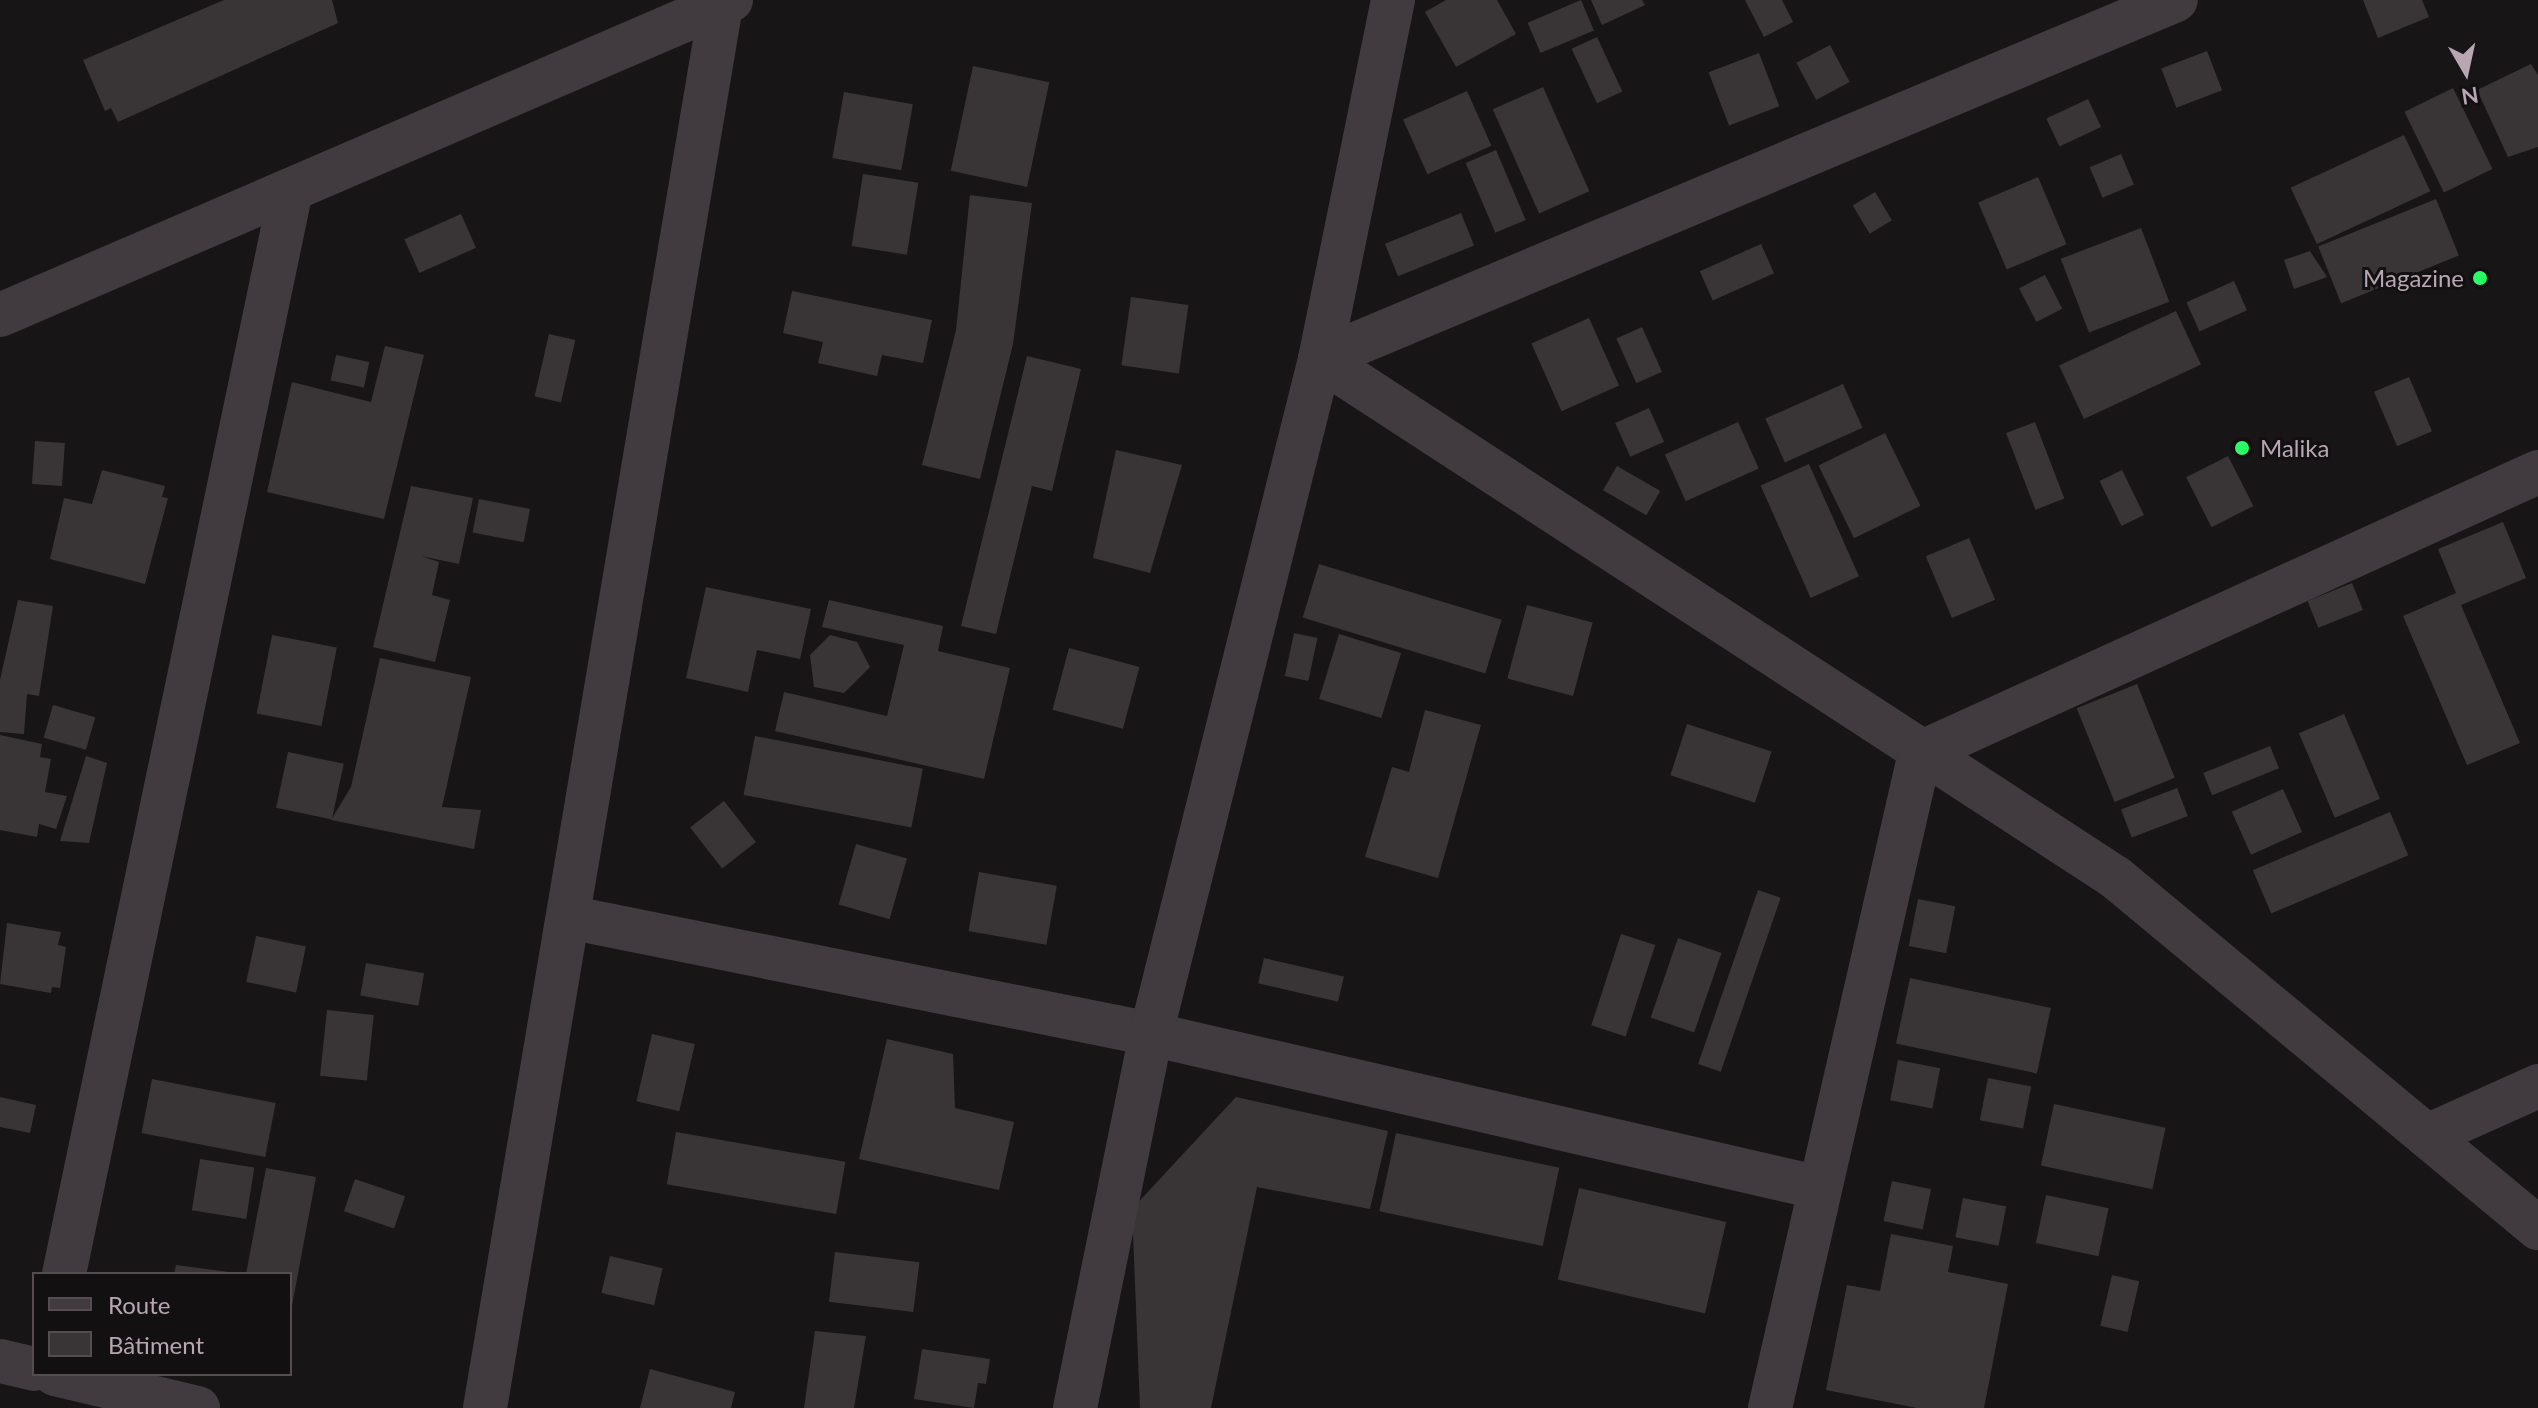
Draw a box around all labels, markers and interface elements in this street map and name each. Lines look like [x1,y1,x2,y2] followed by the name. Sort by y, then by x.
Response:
[2426,32,2506,112] north arrow
[2459,82,2480,111] text: N
[2363,264,2464,292] place label: Magazine
[2471,269,2489,287] marker: Magazine
[2260,434,2329,462] place label: Malika
[2231,437,2253,459] marker: Malika
[32,1272,292,1376] legend
[108,1290,170,1319] text: Route
[108,1330,204,1359] text: Bâtiment

